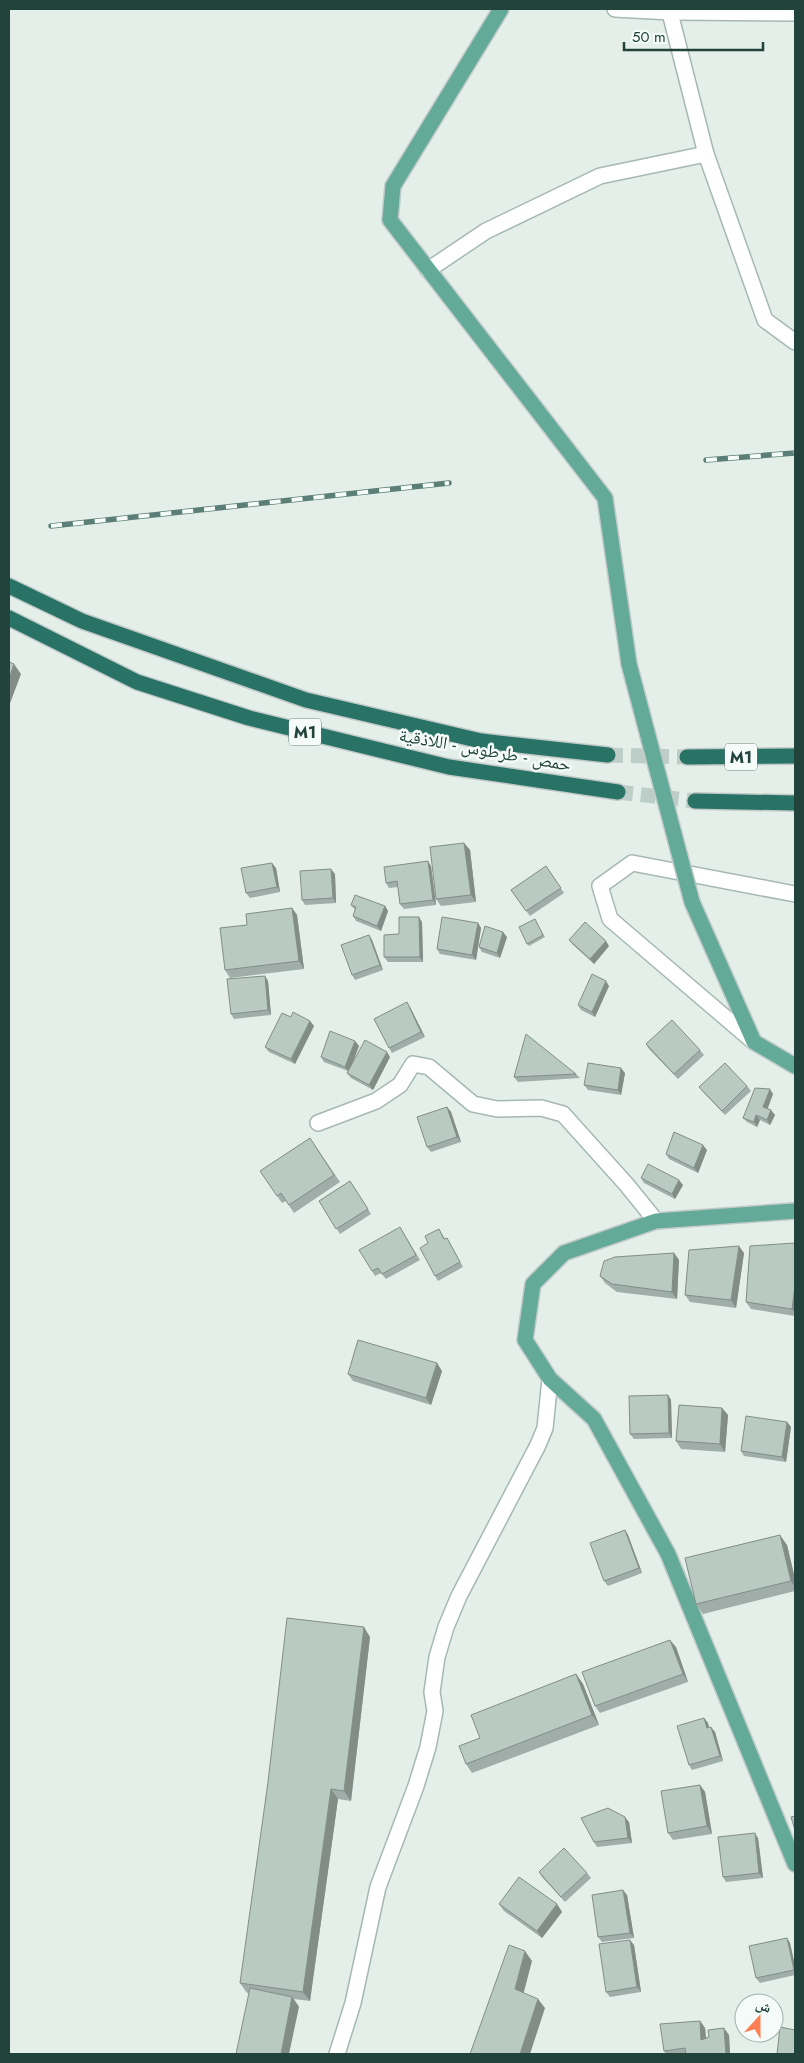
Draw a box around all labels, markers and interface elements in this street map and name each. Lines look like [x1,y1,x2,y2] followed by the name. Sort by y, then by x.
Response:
[624,20,763,52] scale bar
[632,26,666,48] text: 50 m
[289,719,321,746] road number: M1
[397,722,573,778] street label: حمص - طرطوس - اللاذقية
[725,744,757,770] road number: M1
[734,1993,784,2043] north arrow
[753,1994,774,2018] text: ش

